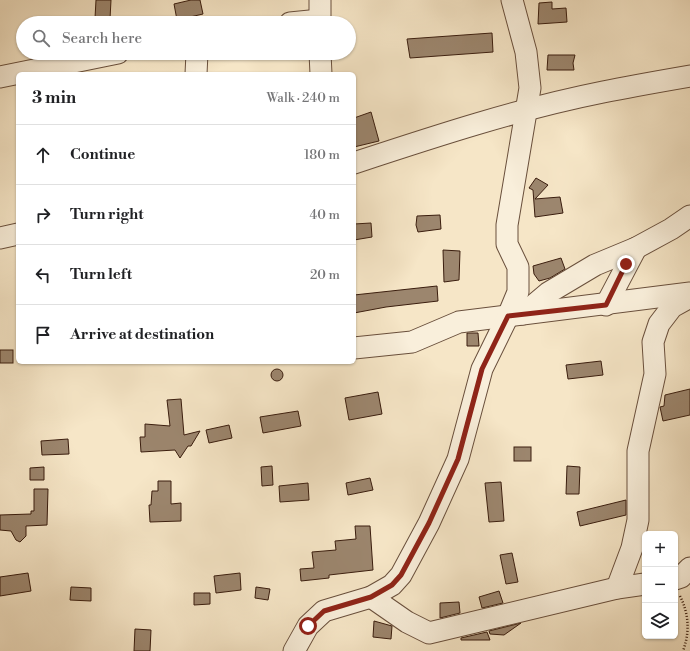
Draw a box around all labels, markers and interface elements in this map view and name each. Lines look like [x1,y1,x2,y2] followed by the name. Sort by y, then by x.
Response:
[16,16,356,60] search box
[30,27,52,49] icon: search
[62,29,142,48] text: Search here
[32,87,76,109] text: 3 min
[266,90,340,106] text: Walk · 240 m
[32,144,54,166] icon: ahead
[70,145,135,164] text: Continue
[304,147,340,163] text: 180 m
[32,204,54,226] icon: right
[70,205,144,224] text: Turn right
[310,207,340,223] text: 40 m
[617,255,635,273] route end
[32,264,54,286] icon: left
[70,265,132,284] text: Turn left
[310,267,340,283] text: 20 m
[32,324,54,346] icon: arrive
[70,325,214,344] text: Arrive at destination
[642,531,678,639] map controls
[642,531,678,567] button: +
[642,567,678,603] button: −
[642,603,678,639] button: layers
[299,617,317,635] route start

